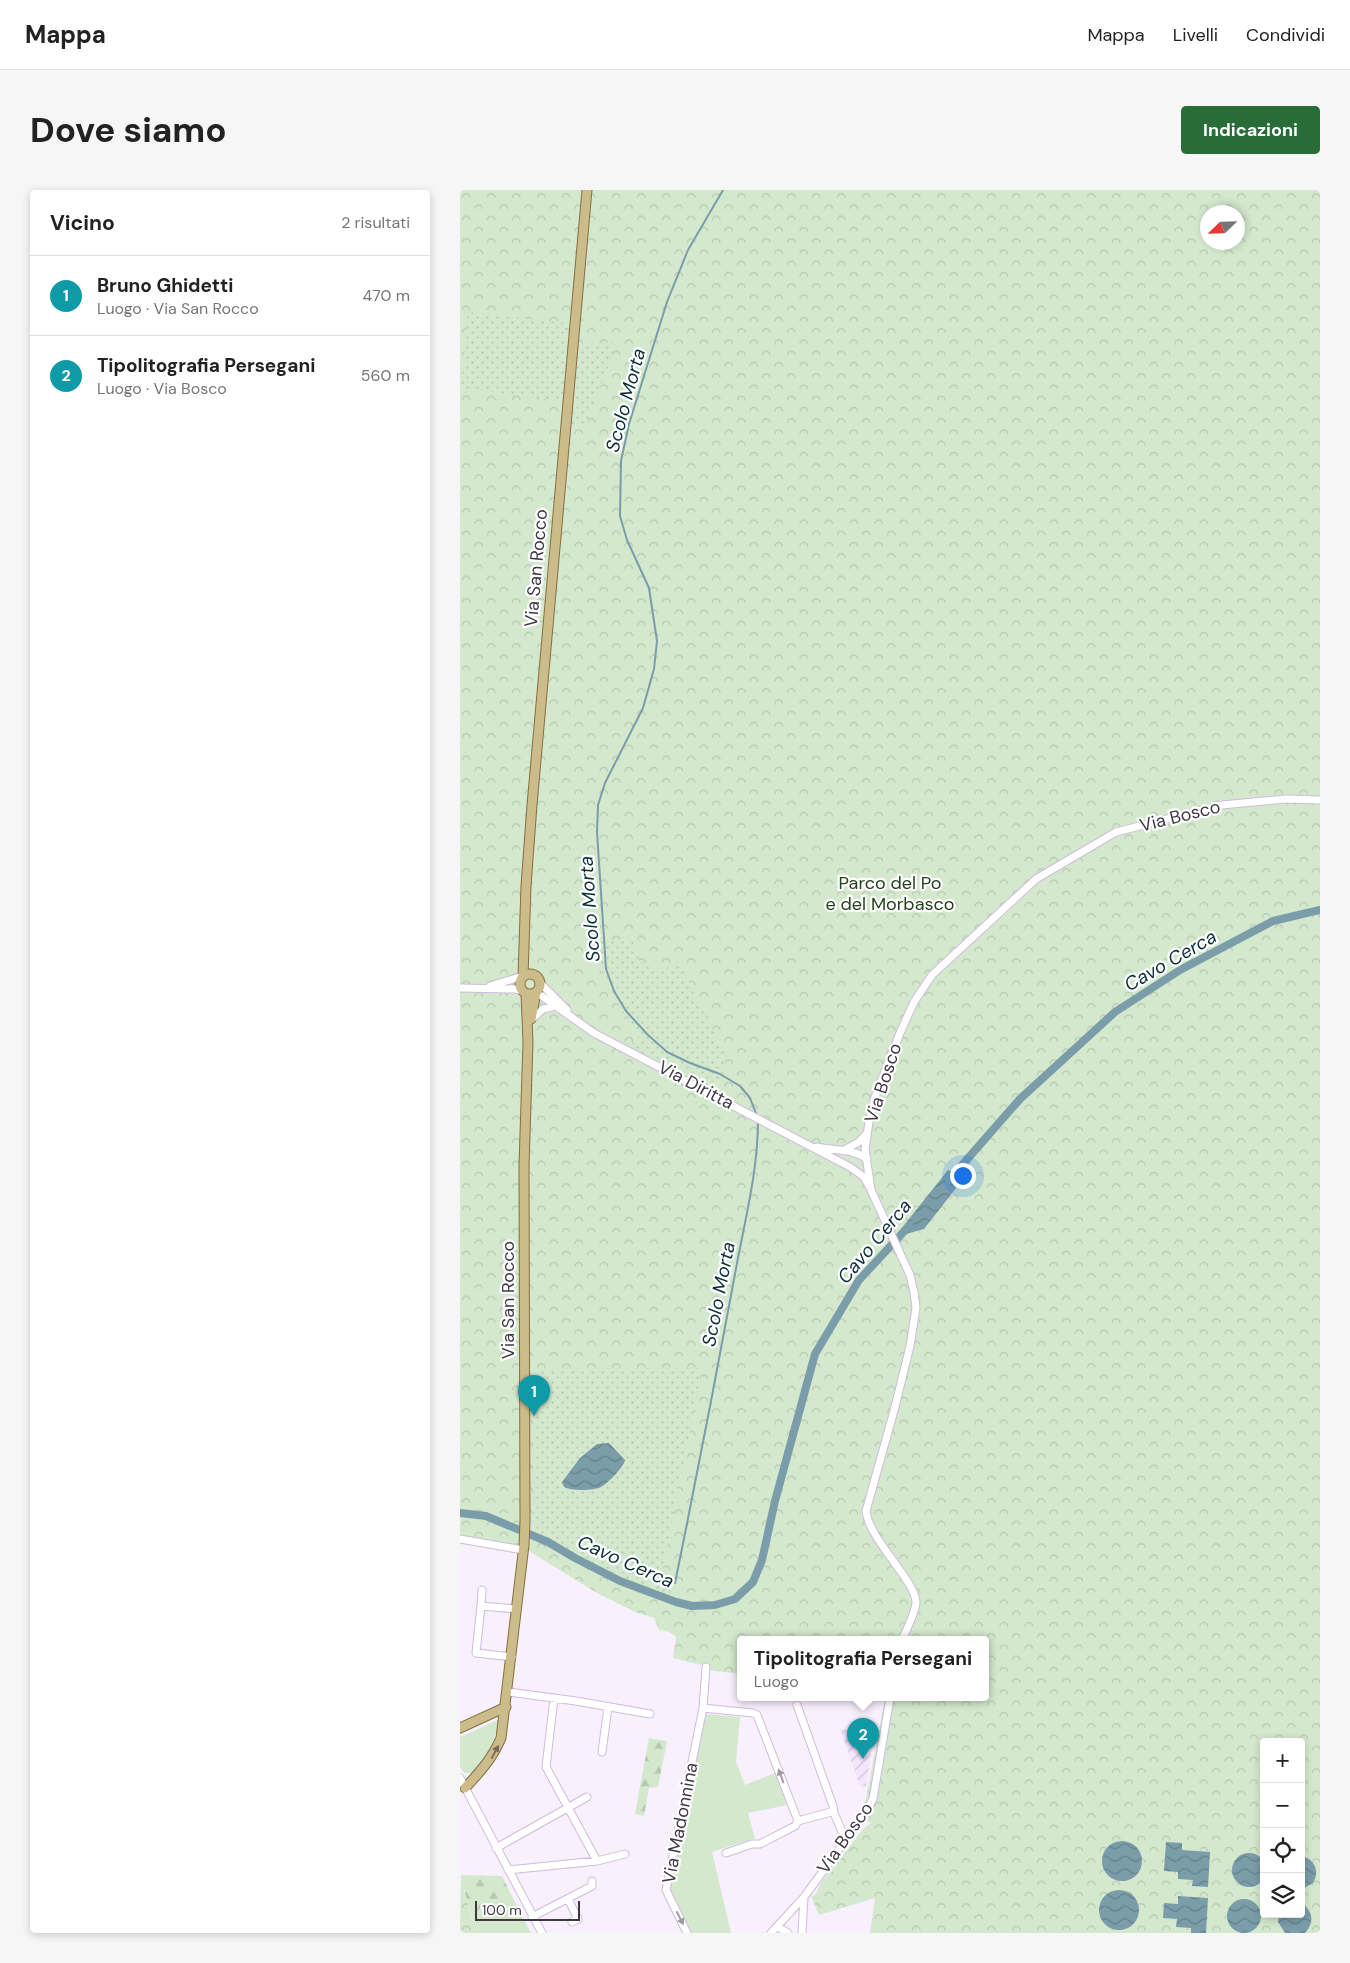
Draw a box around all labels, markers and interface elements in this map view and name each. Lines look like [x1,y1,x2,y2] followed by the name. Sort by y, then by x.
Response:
[25,19,106,50] text: Mappa
[1087,23,1145,47] text: Mappa
[1173,23,1218,47] text: Livelli
[1246,23,1325,47] text: Condividi
[1181,106,1320,154] button: Indicazioni
[30,107,227,153] text: Dove siamo
[1200,205,1245,250] north arrow
[50,209,115,237] text: Vicino
[341,212,410,233] text: 2 risultati
[97,273,234,298] text: Bruno Ghidetti
[63,285,69,306] text: 1
[363,285,410,306] text: 470 m
[97,298,259,319] text: Luogo · Via San Rocco
[600,345,651,455] water label: Scolo Morta
[97,353,315,378] text: Tipolitografia Persegani
[61,365,71,386] text: 2
[361,365,410,386] text: 560 m
[97,378,227,399] text: Luogo · Via Bosco
[519,508,553,628] street label: Via San Rocco
[1137,794,1223,838] street label: Via Bosco
[573,855,606,963] water label: Scolo Morta
[826,871,954,916] park label: Parco del Po e del Morbasco
[1119,924,1221,997] water label: Cavo Cerca
[859,1040,907,1126] street label: Via Bosco
[654,1055,738,1115] street label: Via Diritta
[950,1163,976,1189] your location
[832,1194,917,1289] water label: Cavo Cerca
[696,1239,741,1349] water label: Scolo Morta
[496,1241,520,1359] street label: Via San Rocco
[518,1375,550,1416] pin: 1
[574,1529,678,1594] water label: Cavo Cerca
[737,1636,989,1701] popup
[754,1646,972,1671] text: Tipolitografia Persegani
[754,1671,799,1692] text: Luogo
[847,1718,879,1759] pin: 2
[1260,1738,1305,1918] map controls
[1260,1738,1305,1783] button: +
[490,1745,499,1759] one-way arrow
[656,1760,704,1886] street label: Via Madonnina
[777,1768,785,1783] one-way arrow
[1260,1783,1305,1828] button: −
[812,1797,878,1879] street label: Via Bosco
[1260,1828,1305,1873] button: locate
[1260,1873,1305,1918] button: layers
[475,1898,580,1921] scale bar
[482,1901,522,1919] text: 100 m
[676,1911,684,1926] one-way arrow

